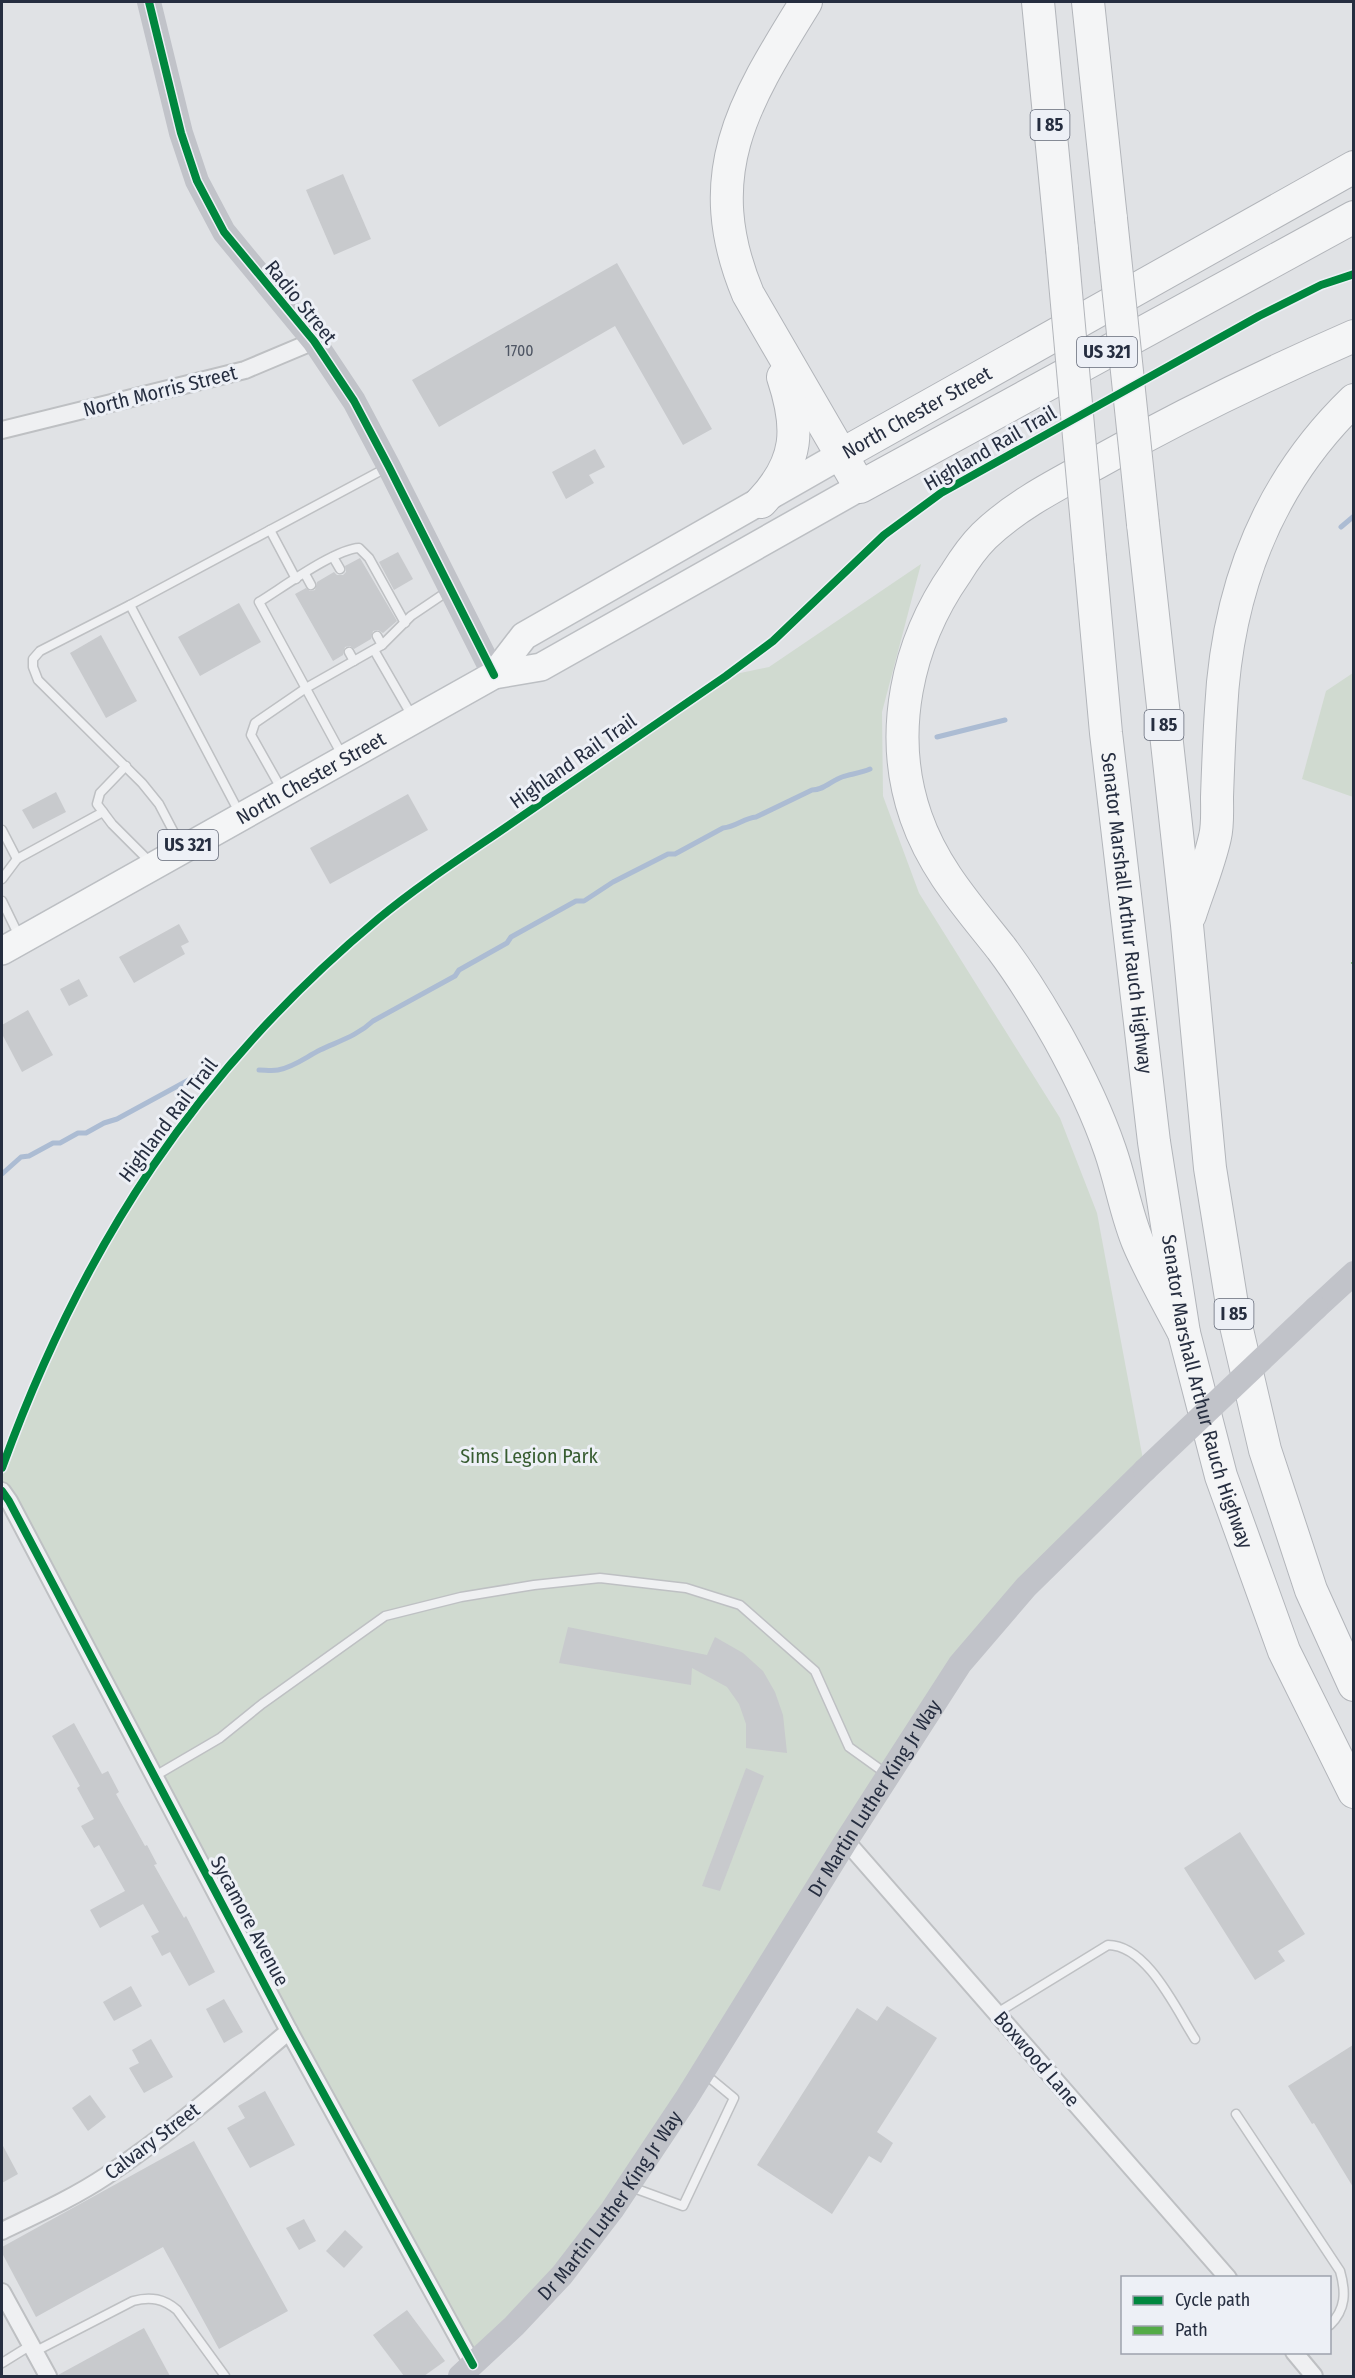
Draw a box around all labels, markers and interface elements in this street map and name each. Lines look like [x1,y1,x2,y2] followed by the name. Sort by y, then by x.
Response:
[1030,110,1070,140] road number: I 85
[260,255,342,349] street label: Radio Street
[1077,337,1137,367] road number: US 321
[504,341,534,360] house number: 1700
[81,360,240,422] street label: North Morris Street
[838,361,996,464] street label: North Chester Street
[920,400,1060,496] street label: Highland Rail Trail
[505,709,641,813] street label: Highland Rail Trail
[1144,710,1184,740] road number: I 85
[232,726,390,829] street label: North Chester Street
[1096,751,1158,1075] street label: Senator Marshall Arthur Rauch Highway
[158,830,218,860] road number: US 321
[114,1053,222,1187] street label: Highland Rail Trail
[1157,1233,1258,1552] street label: Senator Marshall Arthur Rauch Highway
[1214,1299,1254,1329] road number: I 85
[460,1444,598,1468] park label: Sims Legion Park
[802,1695,946,1901] street label: Dr Martin Luther King Jr Way
[206,1852,294,1990] street label: Sycamore Avenue
[989,2006,1085,2112] street label: Boxwood Lane
[100,2097,205,2185] street label: Calvary Street
[533,2106,687,2305] street label: Dr Martin Luther King Jr Way
[1121,2276,1331,2354] legend
[1175,2289,1250,2311] text: Cycle path
[1175,2319,1208,2341] text: Path

